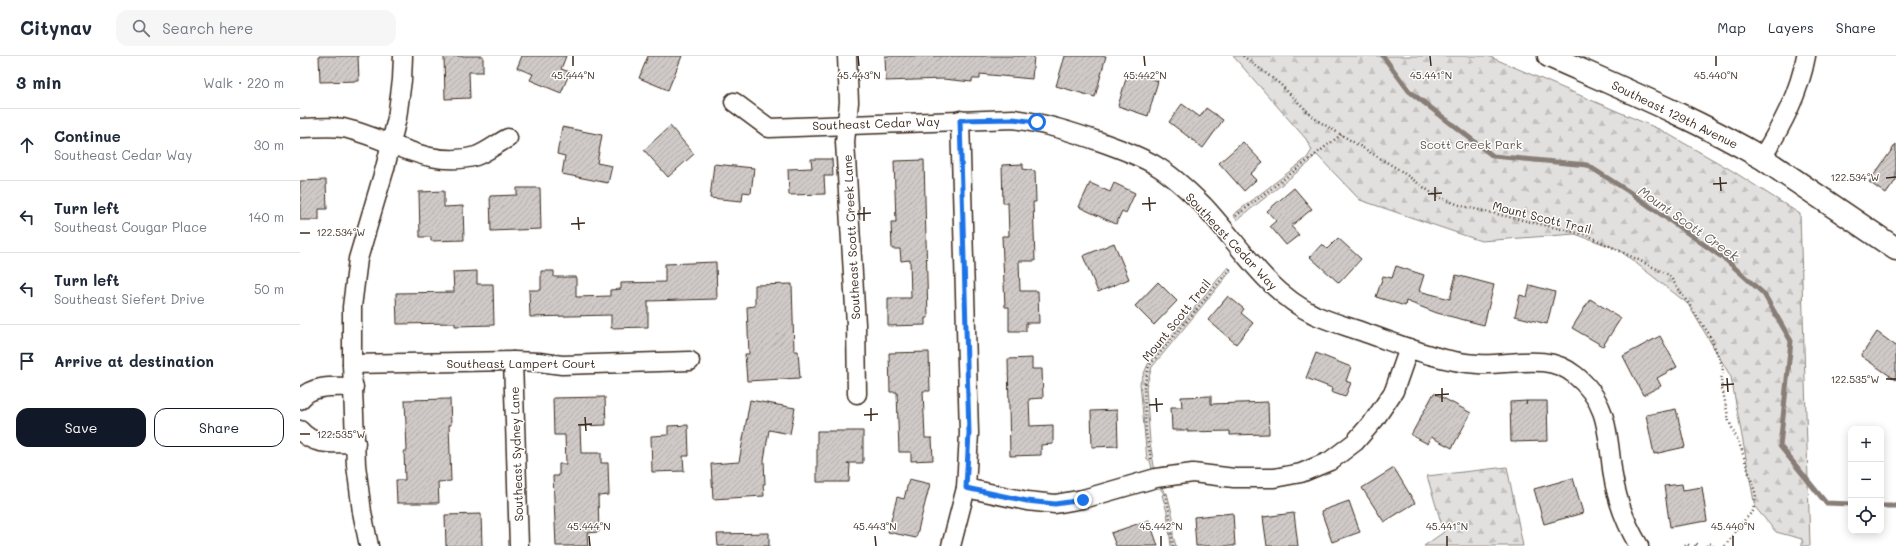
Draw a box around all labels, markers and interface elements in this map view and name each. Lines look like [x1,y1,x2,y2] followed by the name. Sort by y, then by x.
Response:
[116,10,396,46] search box
[20,15,92,40] text: Citynav
[130,17,152,39] icon: search
[162,18,253,38] text: Search here
[1717,18,1746,37] text: Map
[1768,18,1814,37] text: Layers
[1836,18,1876,37] text: Share
[551,68,595,82] text: 45.444°N
[837,68,881,82] text: 45.443°N
[1123,68,1167,82] text: 45.442°N
[1410,68,1452,82] text: 45.441°N
[1694,68,1738,82] text: 45.440°N
[16,71,61,93] text: 3 min
[203,74,284,91] text: Walk · 220 m
[1609,76,1741,152] street label: Southeast 129th Avenue
[812,113,940,133] street label: Southeast Cedar Way
[1028,113,1046,131] route start
[54,126,121,146] text: Continue
[16,134,38,156] icon: ahead
[254,136,284,153] text: 30 m
[1420,136,1522,152] park label: Scott Creek Park
[54,146,192,163] text: Southeast Cedar Way
[839,154,863,320] street label: Southeast Scott Creek Lane
[1831,170,1880,184] text: 122.534°W
[1635,182,1744,265] water label: Mount Scott Creek
[1183,189,1281,293] street label: Southeast Cedar Way
[1491,197,1593,237] street label: Mount Scott Trail
[54,198,119,218] text: Turn left
[16,206,38,228] icon: left
[248,208,284,225] text: 140 m
[54,218,207,235] text: Southeast Cougar Place
[317,225,366,239] text: 122.534°W
[54,270,119,290] text: Turn left
[1138,276,1214,364] street label: Mount Scott Trail
[16,278,38,300] icon: left
[254,280,284,297] text: 50 m
[54,290,205,307] text: Southeast Siefert Drive
[16,350,38,372] icon: arrive
[54,351,214,371] text: Arrive at destination
[446,355,596,371] street label: Southeast Lampert Court
[1831,372,1880,386] text: 122.535°W
[506,386,526,522] street label: Southeast Sydney Lane
[16,408,146,447] button: Save
[154,408,284,447] button: Share
[1848,426,1884,534] map controls
[1848,426,1884,462] button: +
[317,427,366,441] text: 122.535°W
[1848,462,1884,498] button: −
[1074,491,1092,509] route end
[1848,498,1884,534] button: locate
[567,519,611,533] text: 45.444°N
[853,519,897,533] text: 45.443°N
[1139,519,1183,533] text: 45.442°N
[1426,519,1468,533] text: 45.441°N
[1711,519,1755,533] text: 45.440°N

